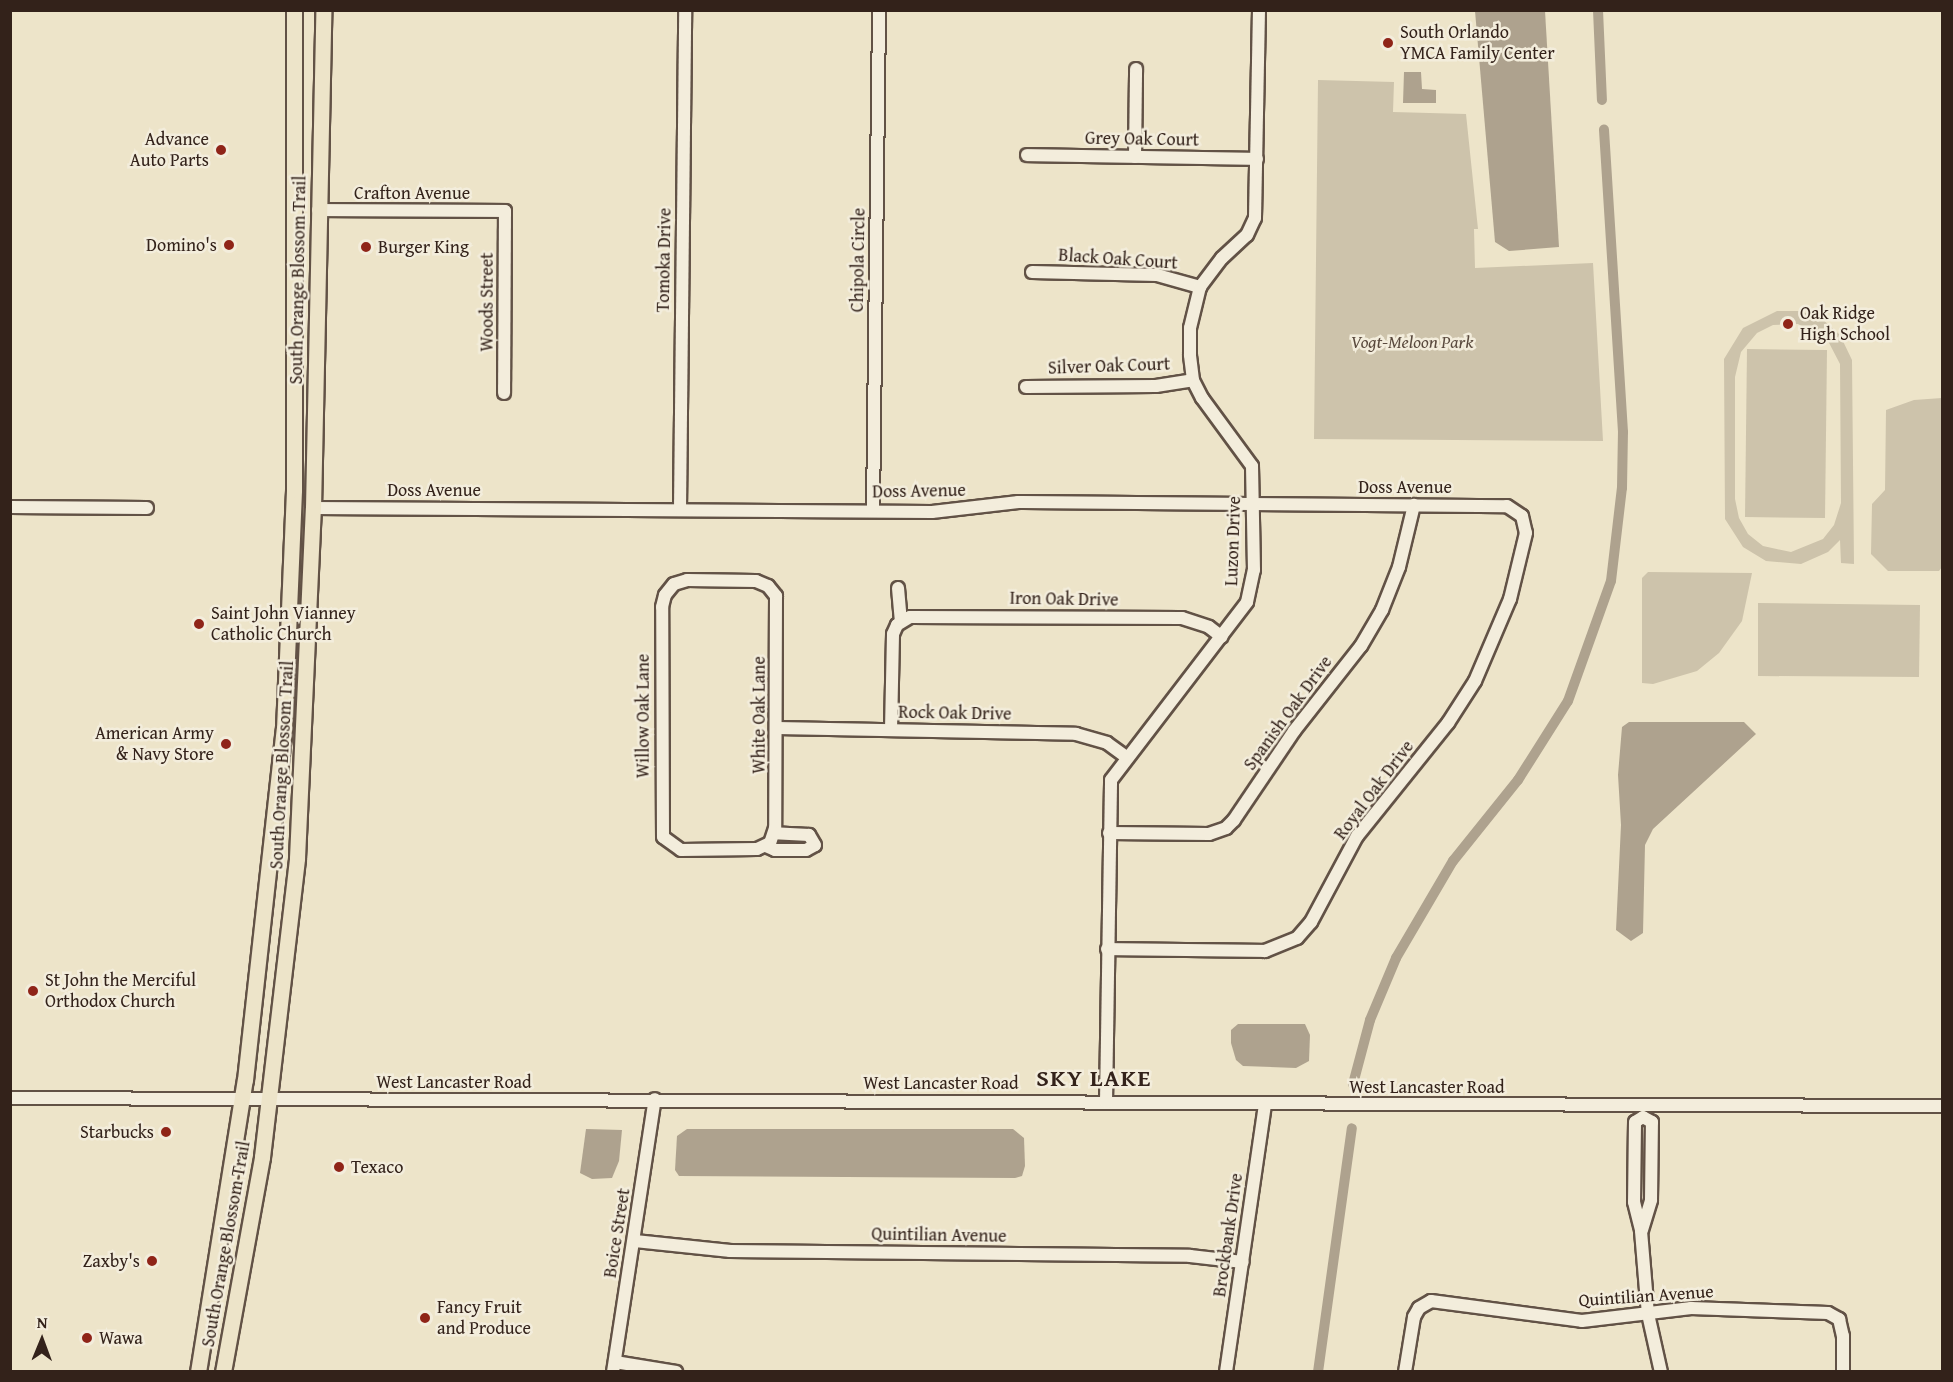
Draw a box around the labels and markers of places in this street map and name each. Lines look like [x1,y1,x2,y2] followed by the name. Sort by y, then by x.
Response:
[1400,22,1555,64] place label: South Orlando YMCA Family Center
[1381,36,1395,50] marker: South Orlando YMCA Family Center
[130,129,209,172] place label: Advance Auto Parts
[214,143,228,157] marker: Advance Auto Parts
[146,234,217,256] place label: Domino's
[378,236,469,258] place label: Burger King
[222,238,236,252] marker: Domino's
[359,240,373,254] marker: Burger King
[1800,303,1890,346] place label: Oak Ridge High School
[1781,317,1795,331] marker: Oak Ridge High School
[211,603,356,646] place label: Saint John Vianney Catholic Church
[192,617,206,631] marker: Saint John Vianney Catholic Church
[95,723,214,766] place label: American Army & Navy Store
[219,737,233,751] marker: American Army & Navy Store
[45,970,196,1012] place label: St John the Merciful Orthodox Church
[26,984,40,998] marker: St John the Merciful Orthodox Church
[80,1121,154,1143] place label: Starbucks
[159,1125,173,1139] marker: Starbucks
[351,1156,403,1178] place label: Texaco
[332,1160,346,1174] marker: Texaco
[83,1250,140,1272] place label: Zaxby's
[145,1254,159,1268] marker: Zaxby's
[437,1297,531,1340] place label: Fancy Fruit and Produce
[418,1311,432,1325] marker: Fancy Fruit and Produce
[99,1327,143,1349] place label: Wawa
[80,1331,94,1345] marker: Wawa

